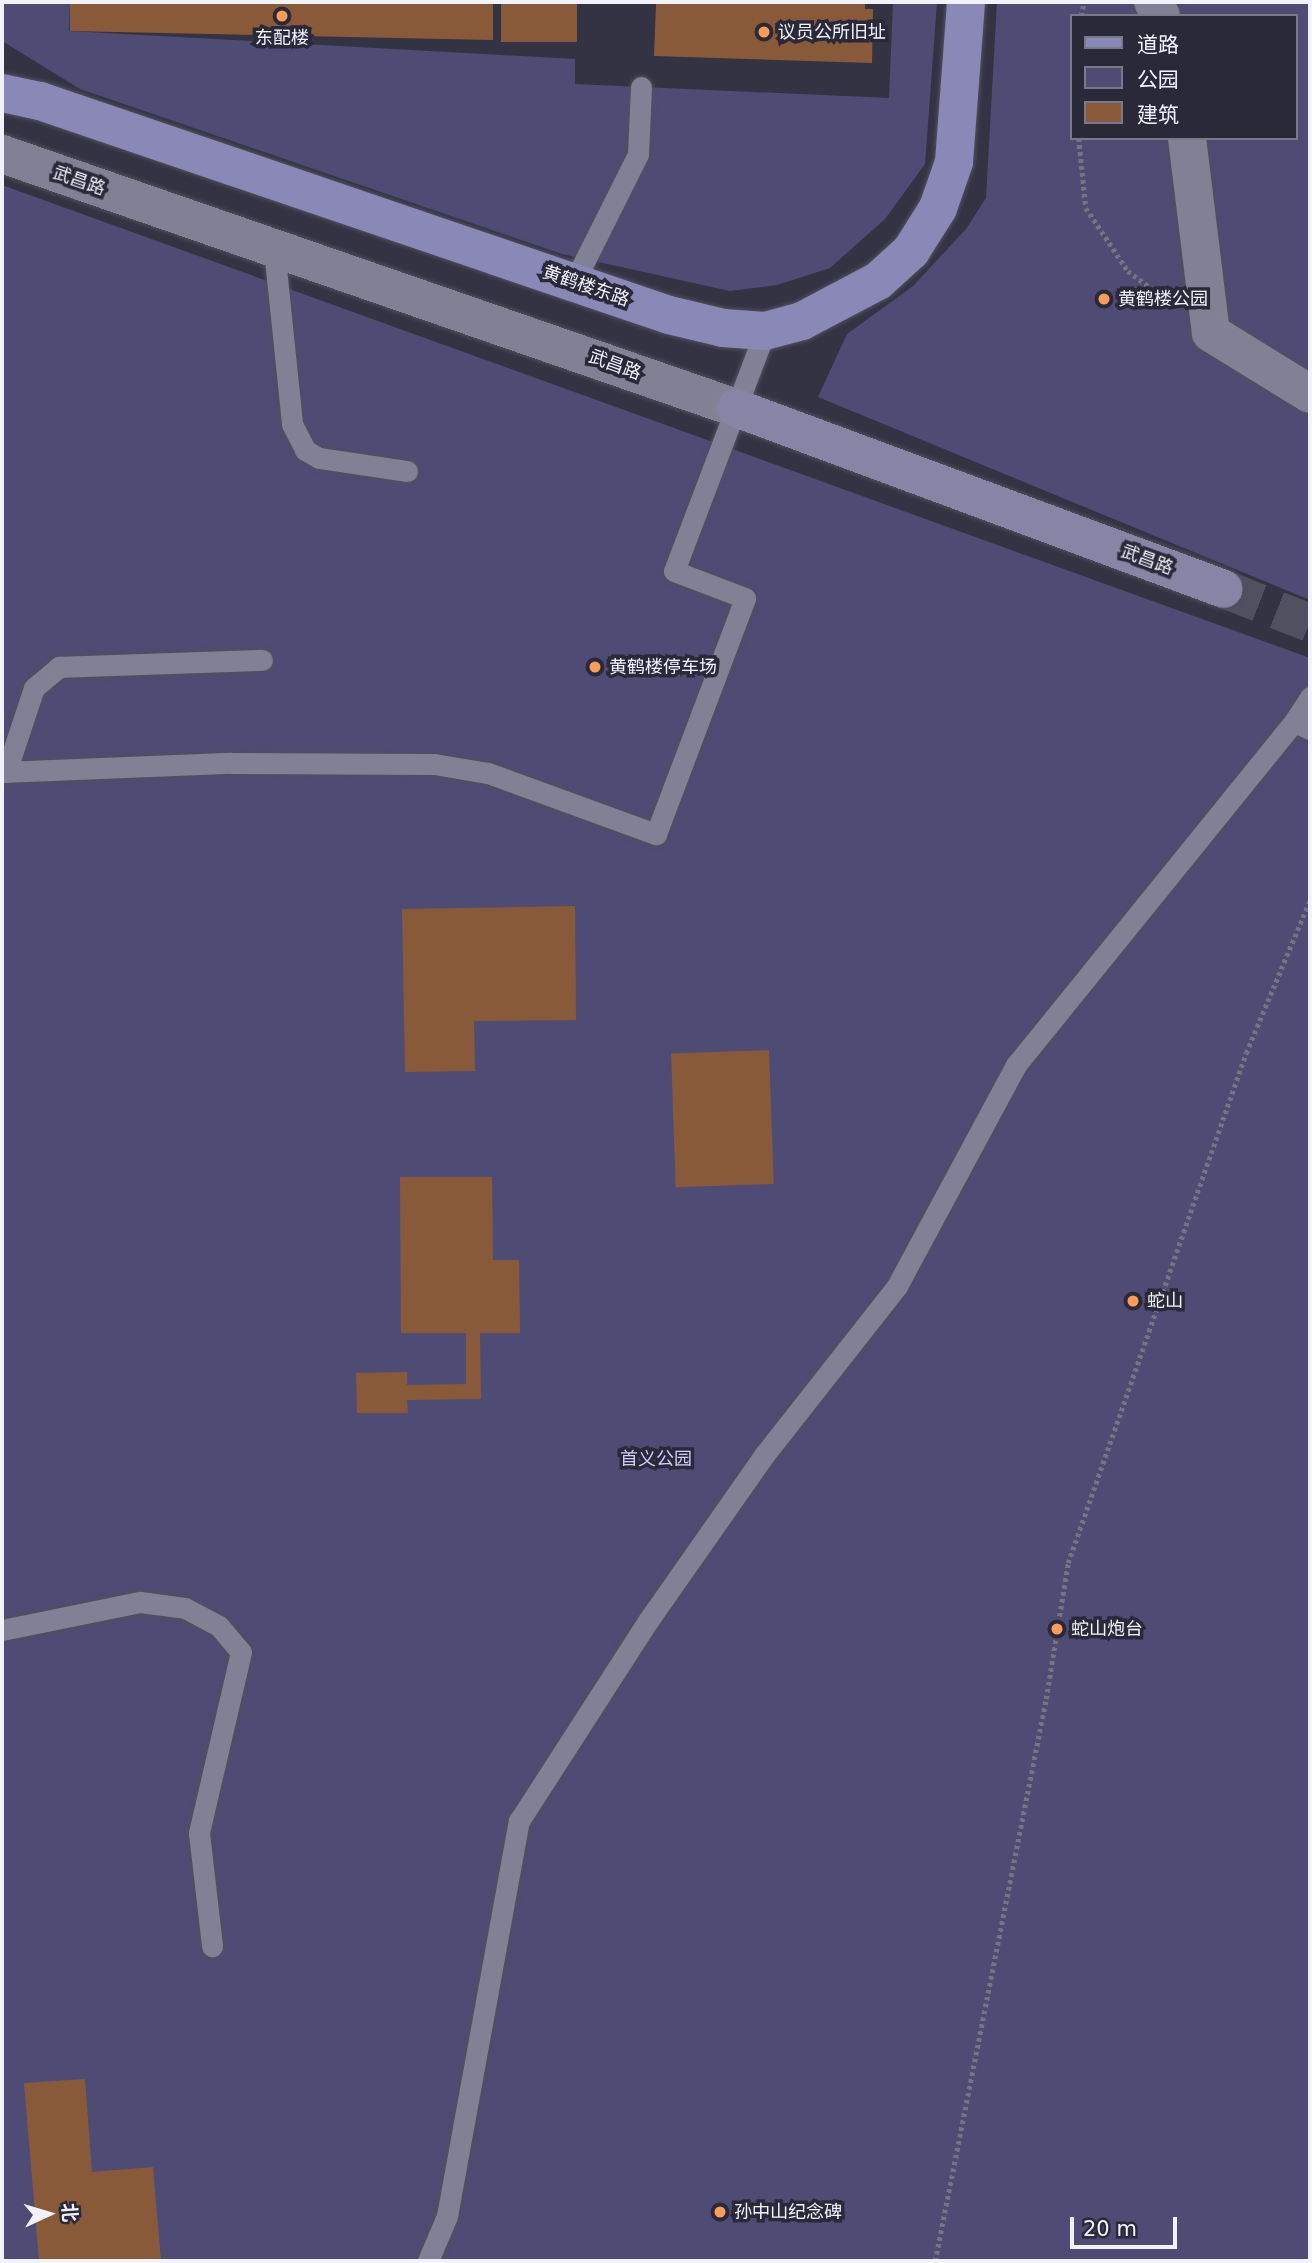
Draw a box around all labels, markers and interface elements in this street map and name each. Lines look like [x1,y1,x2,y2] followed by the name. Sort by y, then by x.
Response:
[274,8,290,24] marker: 东配楼
[1070,14,1298,140] legend
[778,21,886,43] place label: 议员公所旧址
[756,24,772,40] marker: 议员公所旧址
[255,27,309,49] place label: 东配楼
[1137,33,1179,57] text: 道路
[1137,68,1179,92] text: 公园
[1137,103,1179,127] text: 建筑
[50,162,108,200] street label: 武昌路
[540,261,632,311] street label: 黄鹤楼东路
[1118,288,1208,310] place label: 黄鹤楼公园
[1096,291,1112,307] marker: 黄鹤楼公园
[586,346,644,384] street label: 武昌路
[1118,541,1176,579] street label: 武昌路
[609,656,717,678] place label: 黄鹤楼停车场
[587,659,603,675] marker: 黄鹤楼停车场
[1147,1290,1183,1312] place label: 蛇山
[1125,1293,1141,1309] marker: 蛇山
[620,1448,692,1470] park label: 首义公园
[1071,1618,1143,1640] place label: 蛇山炮台
[1049,1621,1065,1637] marker: 蛇山炮台
[14,2179,84,2249] north arrow
[734,2201,842,2223] place label: 孙中山纪念碑
[58,2202,82,2223] text: 北
[712,2204,728,2220] marker: 孙中山纪念碑
[1074,2204,1181,2248] scale bar
[1083,2217,1137,2241] text: 20 m

